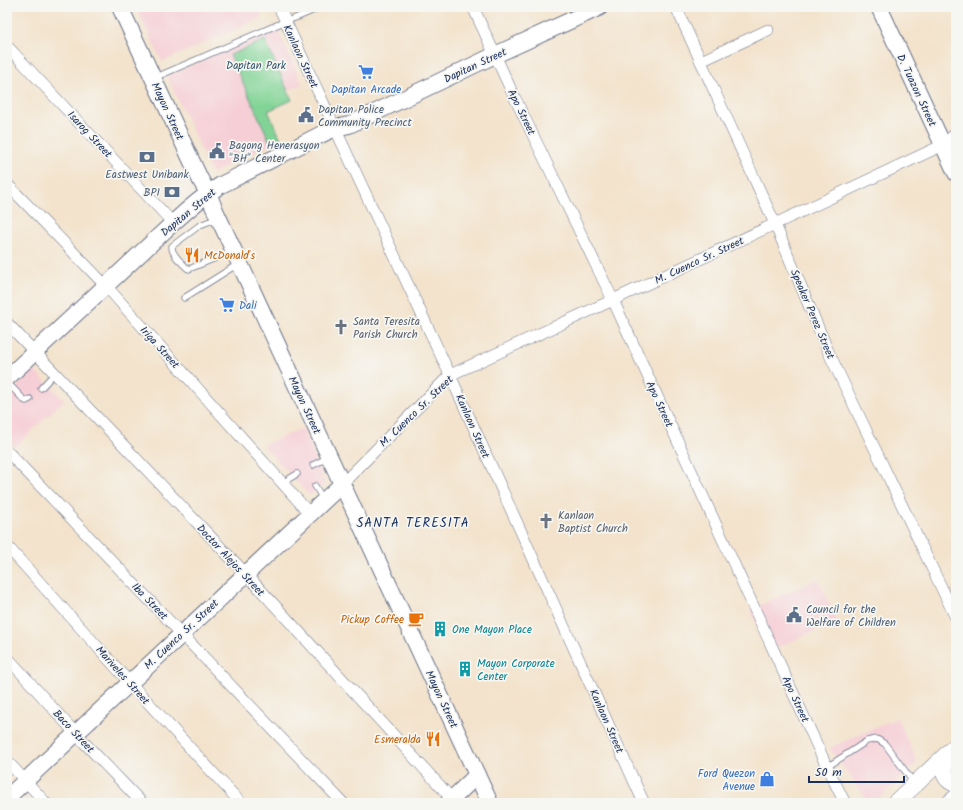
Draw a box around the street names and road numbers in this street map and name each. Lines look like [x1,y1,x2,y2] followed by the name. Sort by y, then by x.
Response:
[277,22,323,92] street label: Kanlaon Street
[441,43,511,88] street label: Dapitan Street
[891,51,941,130] street label: D. Tuazon Street
[146,79,189,144] street label: Mayon Street
[502,86,540,139] street label: Apo Street
[62,107,117,163] street label: Isarog Street
[157,184,221,241] street label: Dapitan Street
[652,232,748,290] street label: M. Cuenco Sr. Street
[785,267,839,363] street label: Speaker Perez Street
[135,322,184,374] street label: Iriga Street
[376,371,458,452] street label: M. Cuenco Sr. Street
[283,373,326,438] street label: Mayon Street
[641,378,678,431] street label: Apo Street
[450,391,495,462] street label: Kanlaon Street
[192,520,269,602] street label: Doctor Alejos Street
[127,579,172,625] street label: Iba Street
[140,595,224,674] street label: M. Cuenco Sr. Street
[91,642,154,710] street label: Mariveles Street
[420,667,463,732] street label: Mayon Street
[777,673,814,726] street label: Apo Street
[584,686,629,757] street label: Kanlaon Street
[48,706,99,758] street label: Baco Street

